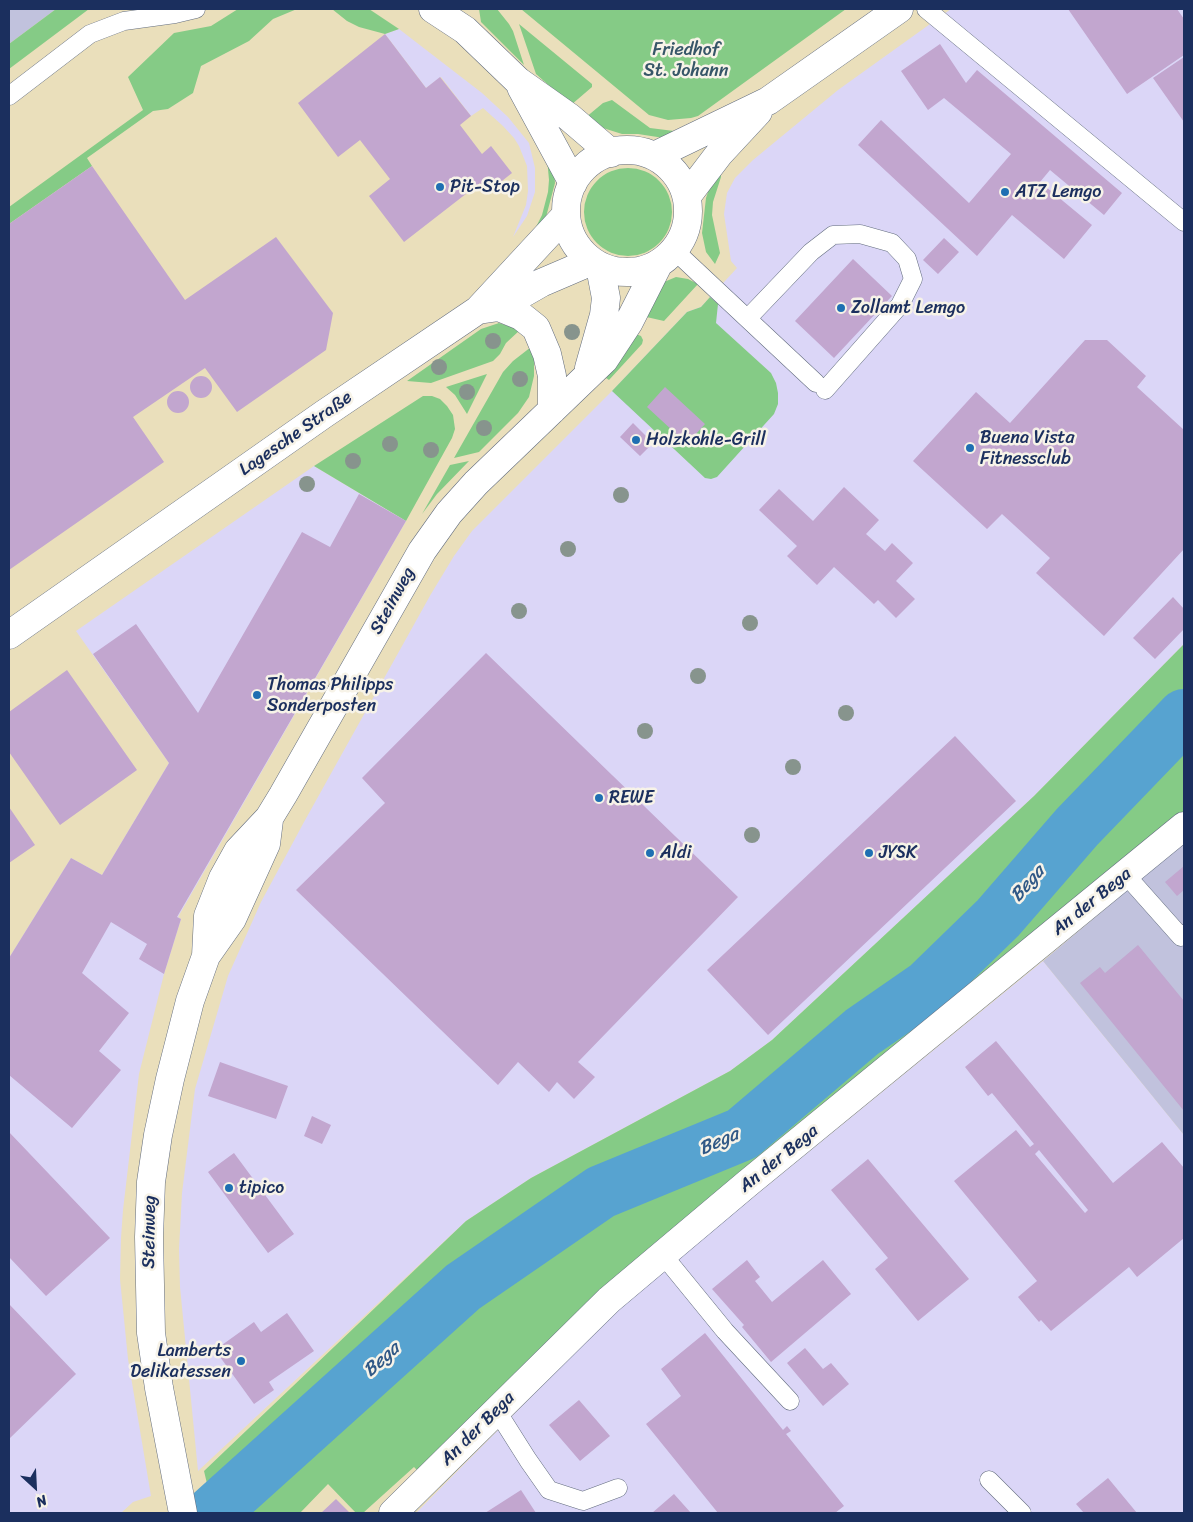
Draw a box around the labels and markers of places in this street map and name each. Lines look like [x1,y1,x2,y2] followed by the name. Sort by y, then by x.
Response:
[450,176,520,198] place label: Pit-Stop
[434,181,446,193] marker: Pit-Stop
[1015,181,1102,203] place label: ATZ Lemgo
[999,186,1011,198] marker: ATZ Lemgo
[851,297,965,319] place label: Zollamt Lemgo
[835,302,847,314] marker: Zollamt Lemgo
[980,427,1075,469] place label: Buena Vista Fitnessclub
[646,429,766,451] place label: Holzkohle-Grill
[630,434,642,446] marker: Holzkohle-Grill
[964,442,976,454] marker: Buena Vista Fitnessclub
[267,674,393,716] place label: Thomas Philipps Sonderposten
[251,689,263,701] marker: Thomas Philipps Sonderposten
[609,787,654,809] place label: REWE
[593,792,605,804] marker: REWE
[660,842,691,864] place label: Aldi
[879,842,917,864] place label: JYSK
[644,847,656,859] marker: Aldi
[863,847,875,859] marker: JYSK
[239,1177,284,1199] place label: tipico
[223,1182,235,1194] marker: tipico
[130,1340,231,1382] place label: Lamberts Delikatessen
[235,1355,247,1367] marker: Lamberts Delikatessen

